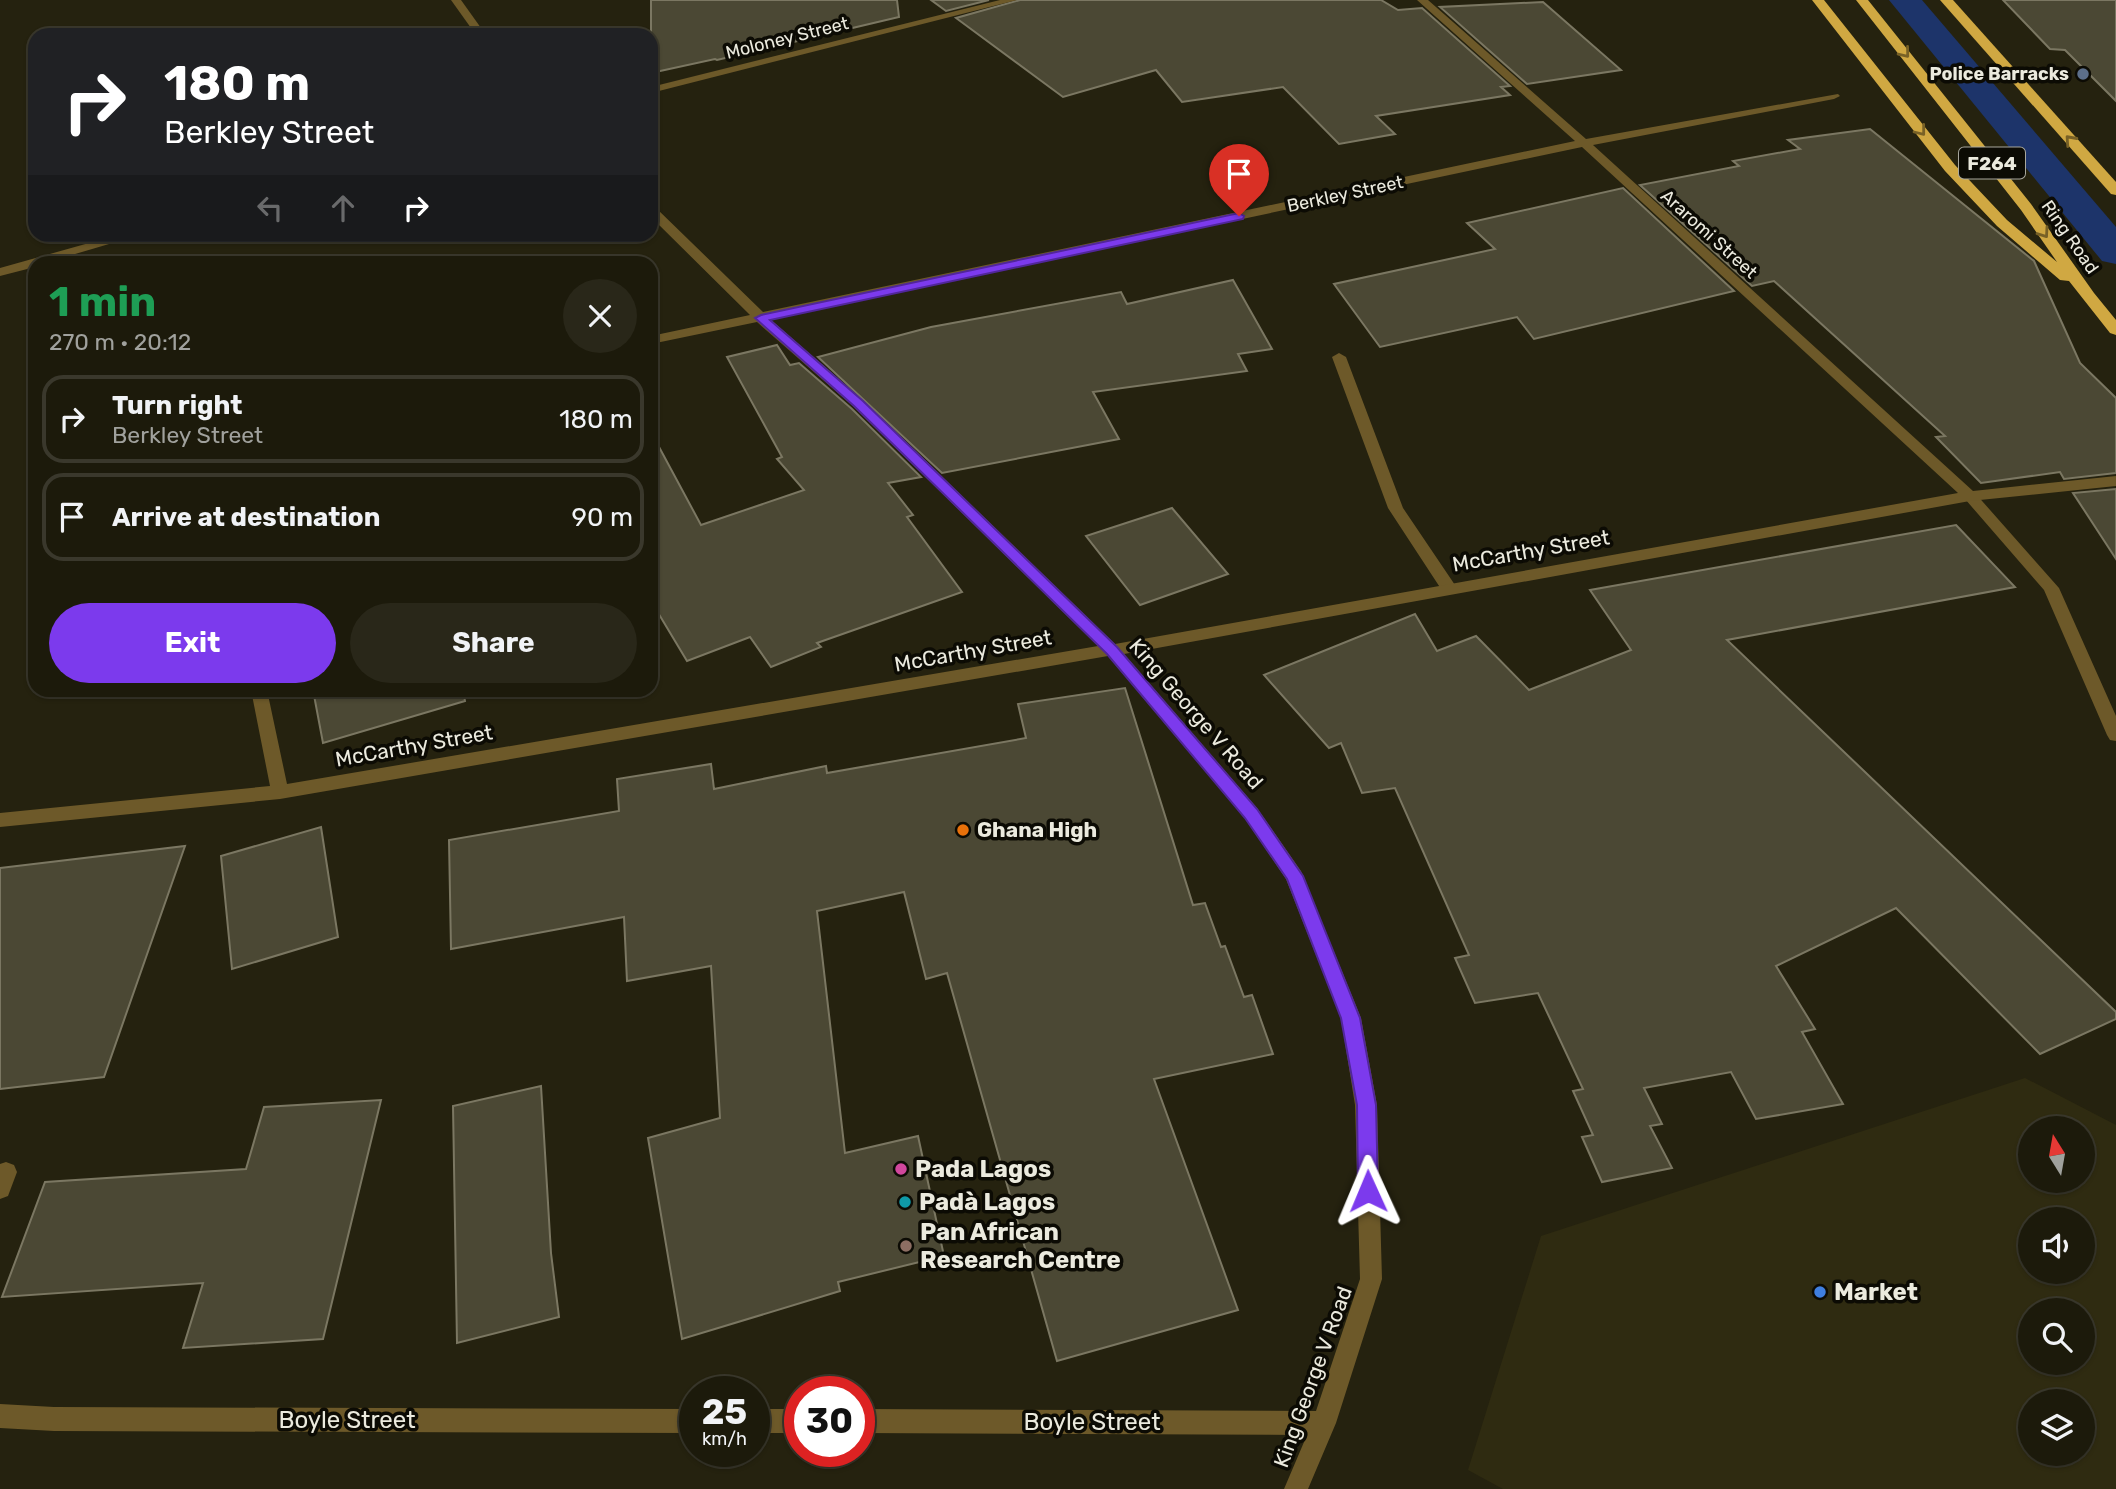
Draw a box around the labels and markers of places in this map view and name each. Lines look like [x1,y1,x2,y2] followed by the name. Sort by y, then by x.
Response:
[1929,63,2069,85] place label: Police Barracks
[2075,66,2091,82] marker: Police Barracks
[1209,144,1269,216] pin
[977,817,1097,842] place label: Ghana High
[955,822,971,838] marker: Ghana High
[915,1155,1051,1183] place label: Pada Lagos
[893,1161,909,1177] marker: Pada Lagos
[919,1188,1055,1216] place label: Padà Lagos
[897,1194,913,1210] marker: Padà Lagos
[920,1218,1121,1274] place label: Pan African Research Centre
[898,1238,914,1254] marker: Pan African Research Centre
[1834,1278,1918,1306] place label: Market
[1812,1284,1828,1300] marker: Market

